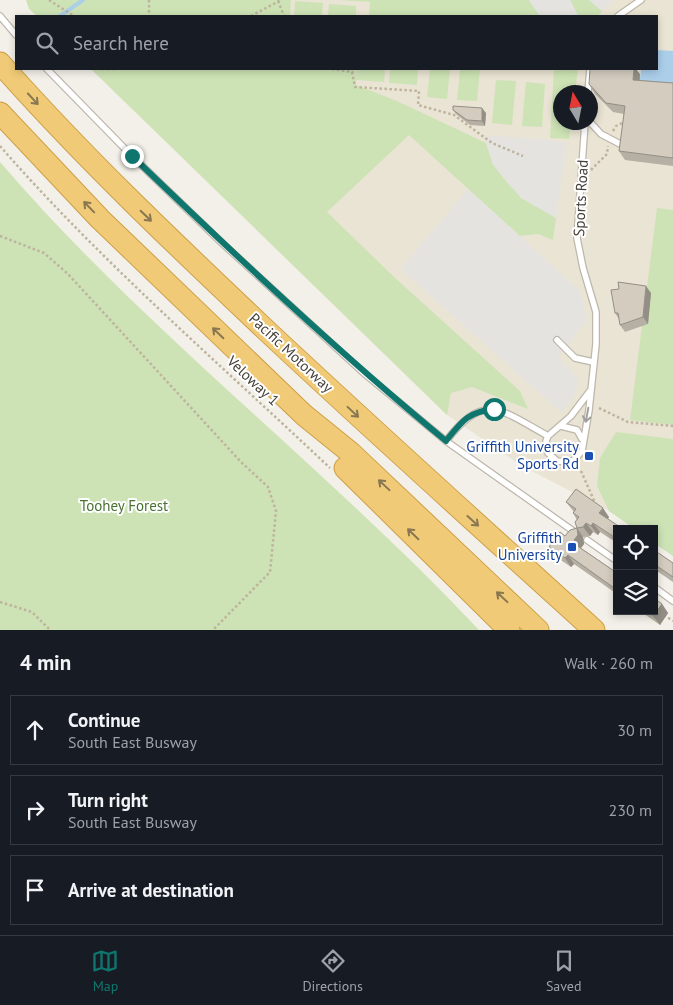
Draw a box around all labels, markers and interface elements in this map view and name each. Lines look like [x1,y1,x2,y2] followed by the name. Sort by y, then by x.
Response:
[15,15,658,70] search box
[33,29,61,57] icon: search
[73,31,169,55] text: Search here
[553,85,598,130] north arrow
[27,93,39,106] one-way arrow
[121,145,144,168] route end
[569,159,592,237] street label: Sports Road
[83,201,95,214] one-way arrow
[140,210,153,222] one-way arrow
[245,309,337,396] street label: Pacific Motorway
[212,327,225,339] one-way arrow
[222,351,283,410] street label: Veloway 1
[483,398,506,421] route start
[347,406,360,418] one-way arrow
[582,407,592,423] one-way arrow
[466,437,579,473] place label: Griffith University Sports Rd
[583,450,595,462] marker: Griffith University Sports Rd
[378,479,391,491] one-way arrow
[80,496,168,515] park label: Toohey Forest
[467,515,480,527] one-way arrow
[613,525,658,615] map controls
[613,525,658,570] button: locate
[406,528,419,540] one-way arrow
[498,528,562,564] place label: Griffith University
[566,541,578,553] marker: Griffith University
[613,570,658,615] button: layers
[496,591,509,603] one-way arrow
[20,649,71,676] text: 4 min
[564,653,653,673] text: Walk · 260 m
[68,708,140,732] text: Continue
[21,716,49,744] icon: ahead
[617,720,652,740] text: 30 m
[68,732,197,752] text: South East Busway
[68,788,148,812] text: Turn right
[21,796,49,824] icon: right
[609,800,652,820] text: 230 m
[68,812,197,832] text: South East Busway
[21,876,49,904] icon: arrive
[68,878,234,902] text: Arrive at destination
[91,947,119,995] tab: Map
[302,947,363,995] tab: Directions
[546,947,582,995] tab: Saved

